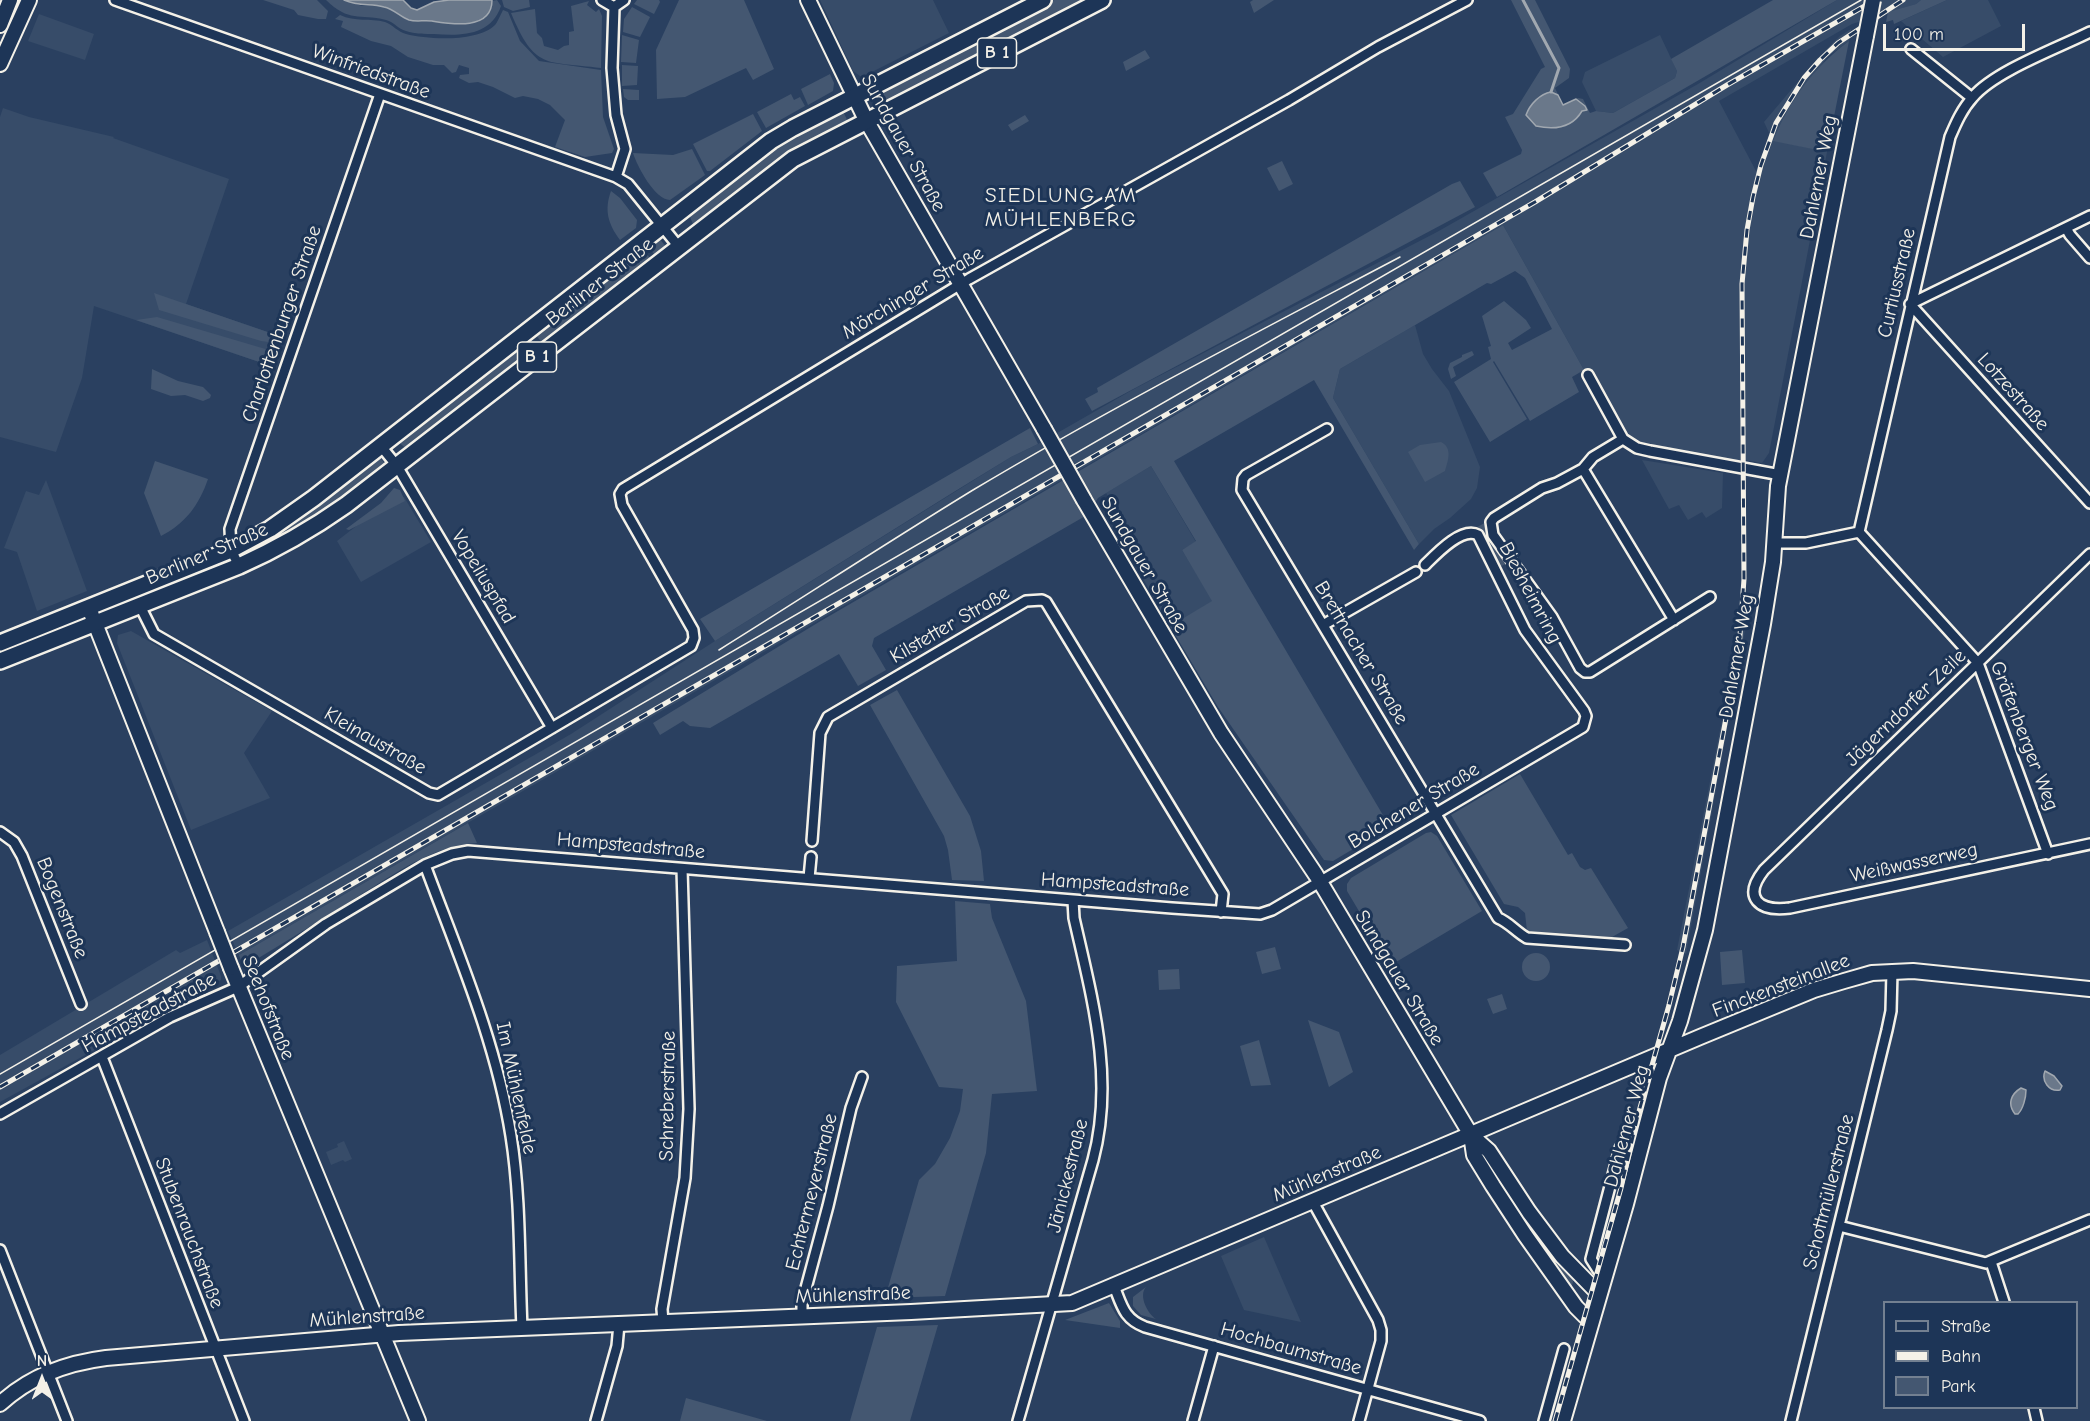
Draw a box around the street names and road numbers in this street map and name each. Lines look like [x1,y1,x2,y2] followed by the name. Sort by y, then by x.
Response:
[978,38,1016,68] road number: B 1
[309,40,433,104] street label: Winfriedstraße
[855,70,951,216] street label: Sundgauer Straße
[1795,113,1843,241] street label: Dahlemer Weg
[237,222,327,426] street label: Charlottenburger Straße
[1873,226,1921,340] street label: Curtiusstraße
[541,232,659,332] street label: Berliner Straße
[838,241,988,345] street label: Mörchinger Straße
[518,342,556,372] road number: B 1
[1972,348,2054,436] street label: Lotzestraße
[1095,492,1193,638] street label: Sundgauer Straße
[142,518,272,590] street label: Berliner Straße
[446,526,520,628] street label: Vopeliuspfad
[1493,538,1567,648] street label: Biesheimring
[1309,577,1413,729] street label: Brettnacher Straße
[886,581,1014,669] street label: Kilstetter Straße
[1714,592,1760,720] street label: Dahlemer Weg
[1841,644,1971,772] street label: Jägerndorfer Zeile
[1984,658,2064,814] street label: Gräfenberger Weg
[320,702,430,780] street label: Kleinaustraße
[1344,757,1484,855] street label: Bolchener Straße
[556,828,706,864] street label: Hampsteadstraße
[1848,838,1980,888] street label: Weißwasserweg
[31,854,93,962] street label: Bogenstraße
[1040,868,1190,902] street label: Hampsteadstraße
[1349,906,1449,1050] street label: Sundgauer Straße
[1709,949,1853,1023] street label: Finckensteinallee
[236,952,300,1064] street label: Seehofstraße
[78,968,220,1058] street label: Hampsteadstraße
[490,1020,542,1156] street label: Im Mühlenfelde
[655,1031,681,1161] street label: Schreberstraße
[1599,1062,1655,1190] street label: Dahlemer Weg
[781,1111,843,1273] street label: Echtermeyerstraße
[1798,1112,1860,1272] street label: Schottmüllerstraße
[1042,1117,1094,1235] street label: Jänickestraße
[1269,1140,1385,1208] street label: Mühlenstraße
[149,1154,229,1312] street label: Stubenrauchstraße
[795,1281,911,1309] street label: Mühlenstraße
[308,1301,426,1333] street label: Mühlenstraße
[1218,1317,1364,1381] street label: Hochbaumstraße

